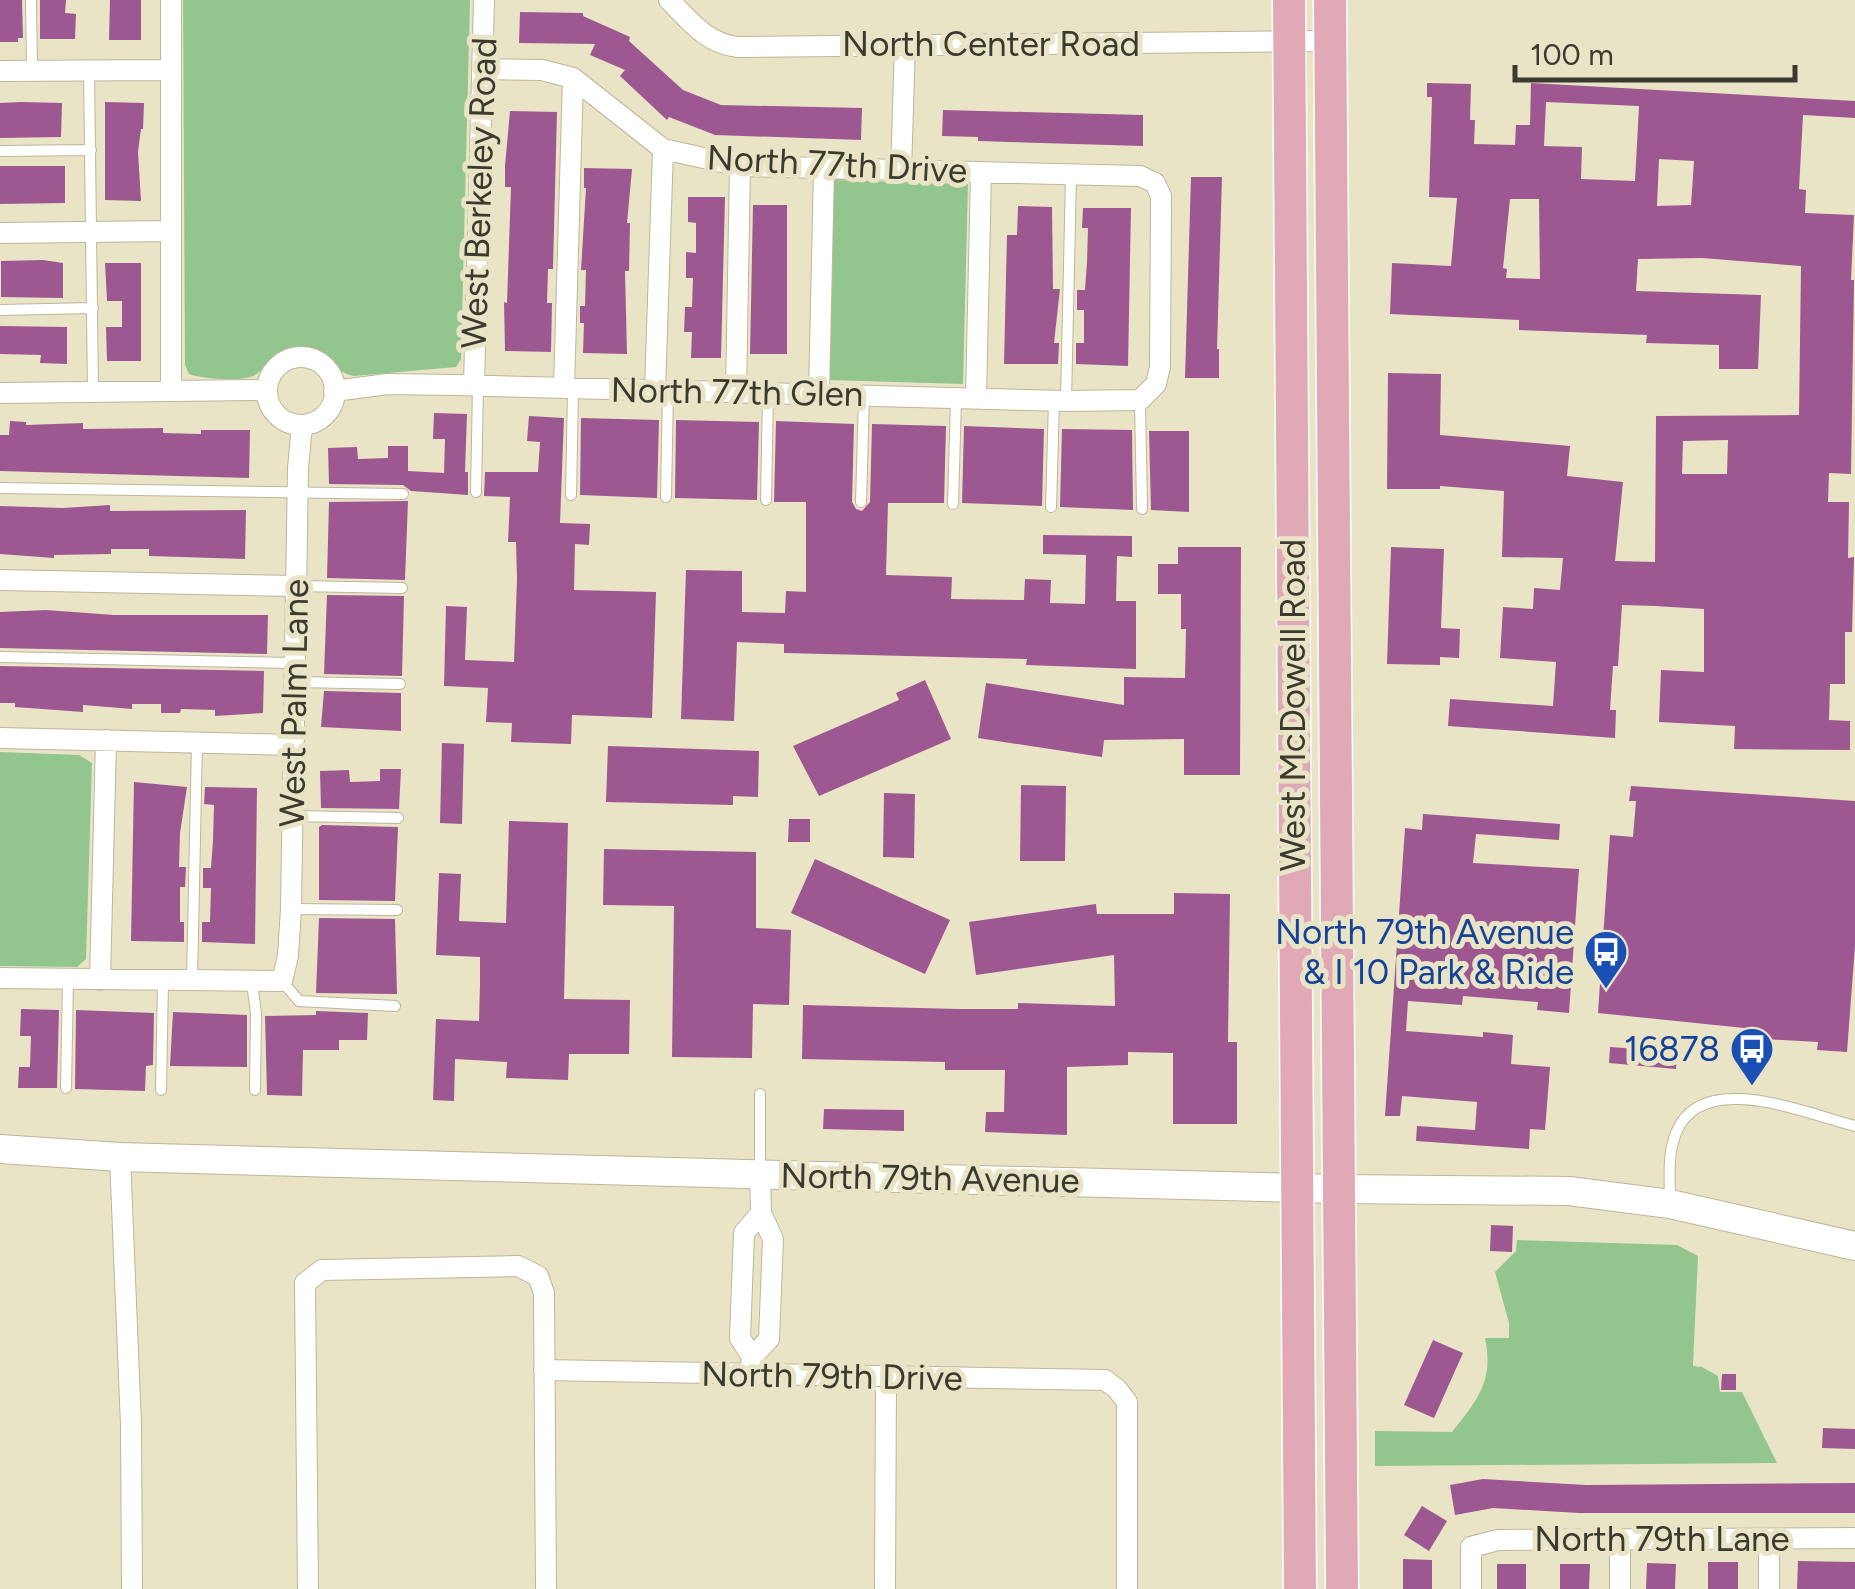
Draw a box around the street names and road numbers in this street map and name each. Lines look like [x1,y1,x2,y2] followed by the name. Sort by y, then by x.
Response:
[842,23,1140,65] street label: North Center Road
[453,37,505,349] street label: West Berkeley Road
[706,136,968,192] street label: North 77th Drive
[610,369,864,415] street label: North 77th Glen
[1272,539,1314,871] street label: West McDowell Road
[271,579,317,827] street label: West Palm Lane
[780,1154,1080,1202] street label: North 79th Avenue
[701,1353,963,1399] street label: North 79th Drive
[1534,1518,1790,1560] street label: North 79th Lane

